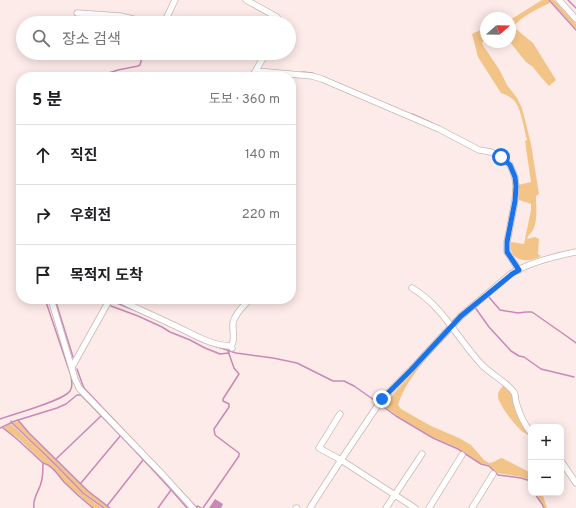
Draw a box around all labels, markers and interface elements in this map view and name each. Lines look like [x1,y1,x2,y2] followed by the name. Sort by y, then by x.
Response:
[480,12,516,48] north arrow
[16,16,296,60] search box
[30,27,52,49] icon: search
[62,31,121,50] text: 장소 검색
[32,90,62,112] text: 5 분
[209,92,280,108] text: 도보 · 360 m
[32,144,54,166] icon: ahead
[70,147,98,166] text: 직진
[245,147,280,163] text: 140 m
[492,148,510,166] route start
[32,204,54,226] icon: right
[70,207,111,226] text: 우회전
[242,207,280,223] text: 220 m
[32,264,54,286] icon: arrive
[70,267,143,286] text: 목적지 도착
[373,390,391,408] route end
[528,424,564,496] map controls
[528,424,564,460] button: +
[528,460,564,496] button: −

